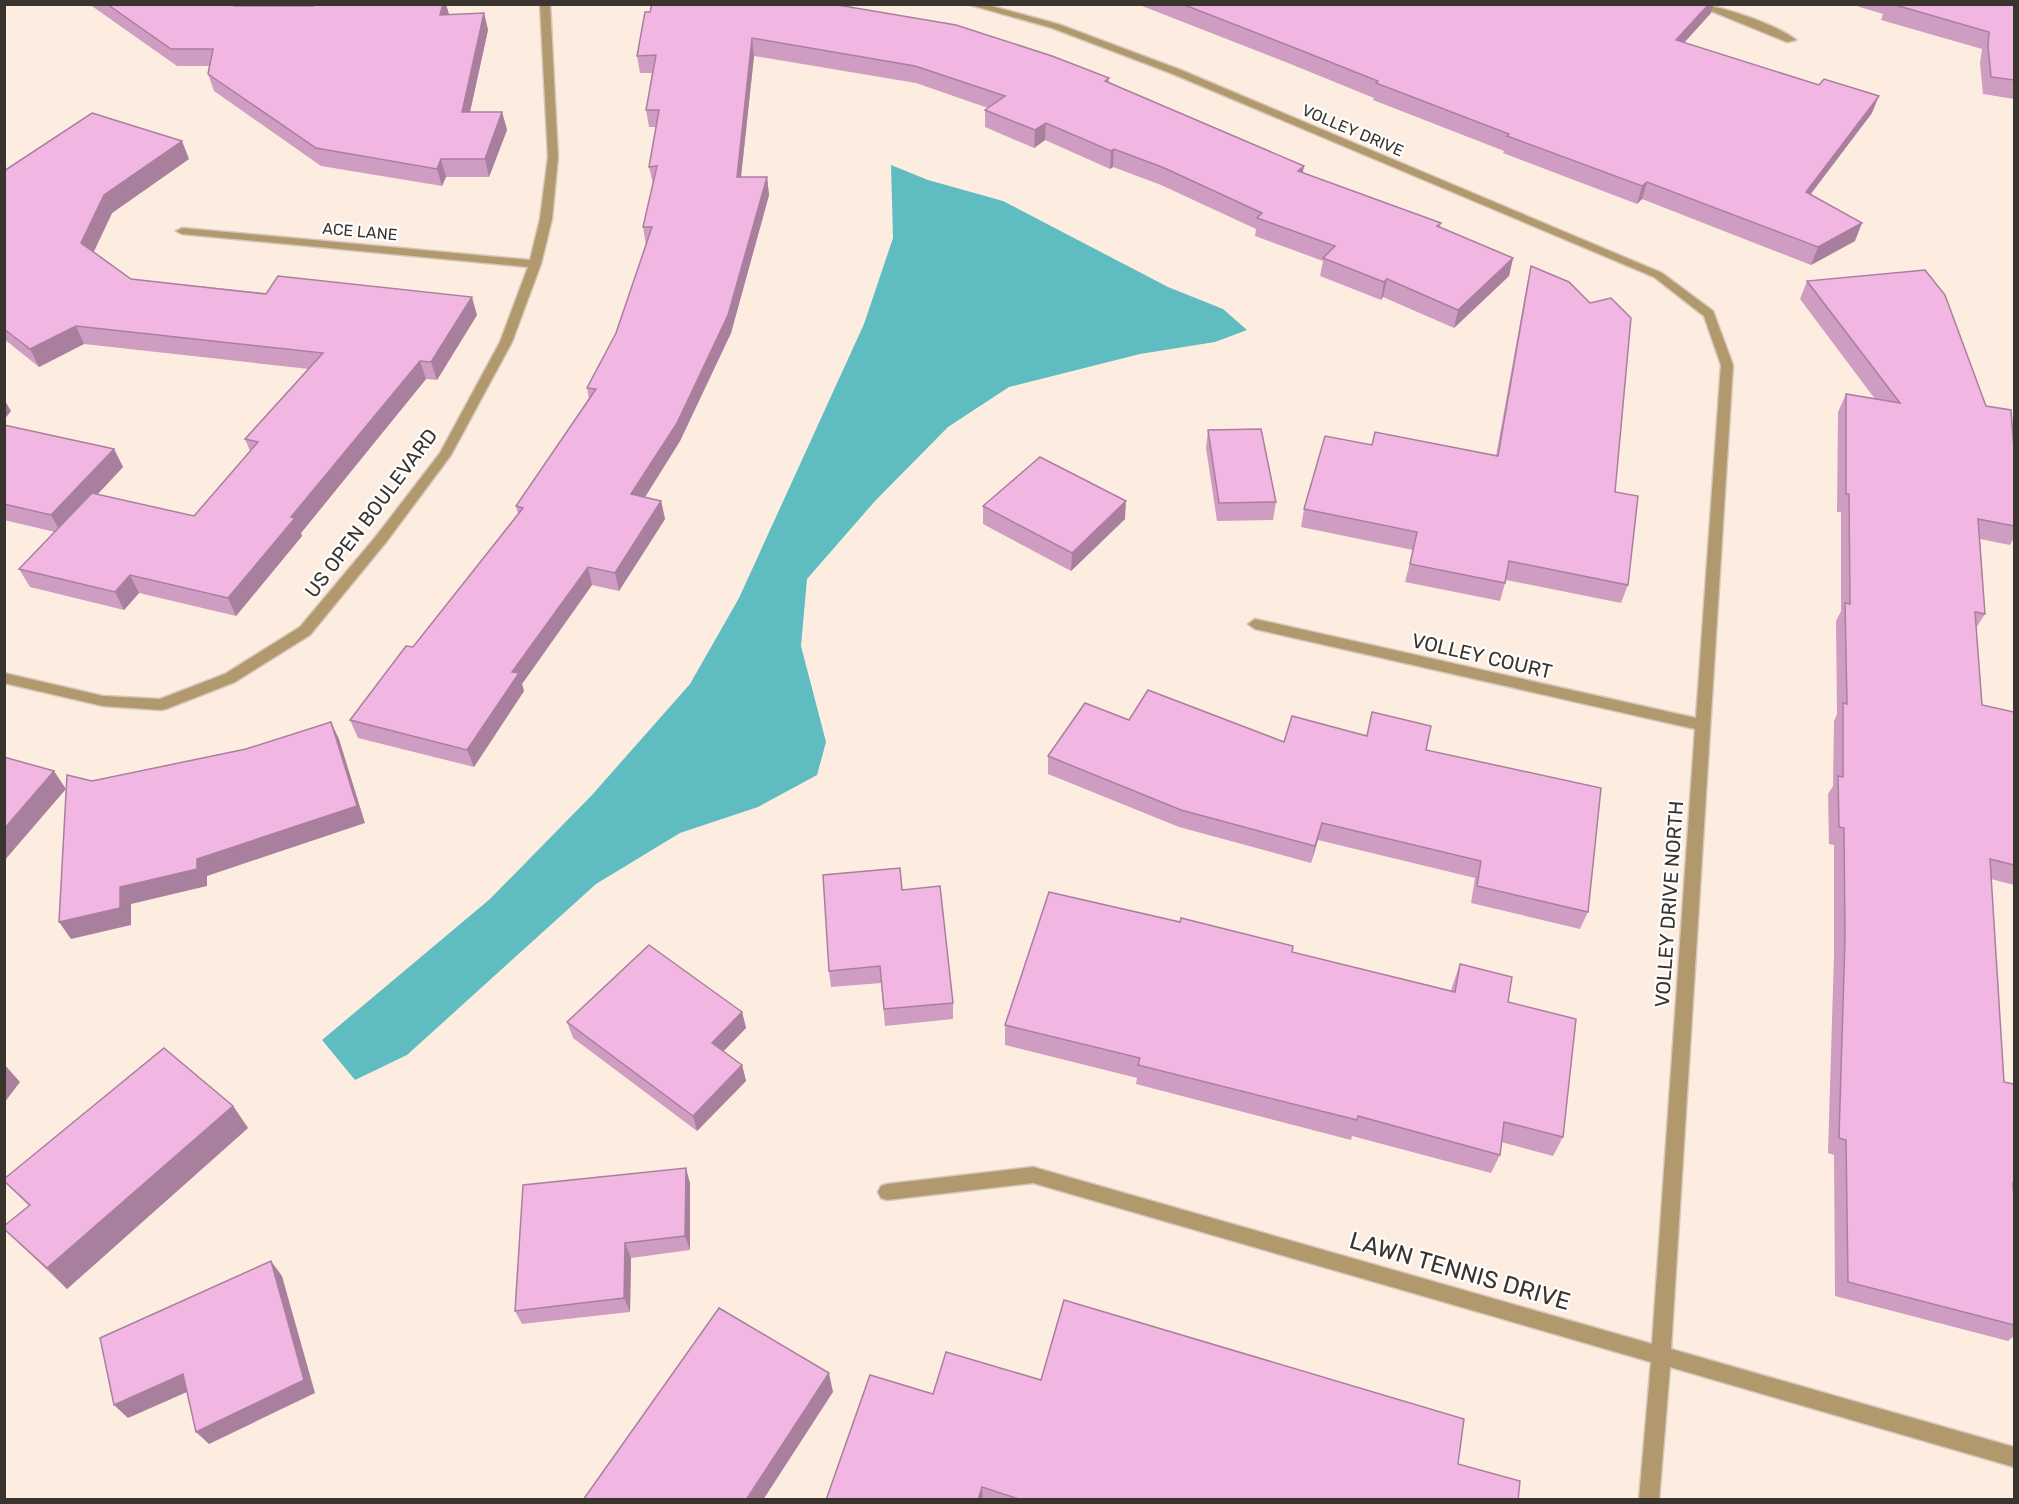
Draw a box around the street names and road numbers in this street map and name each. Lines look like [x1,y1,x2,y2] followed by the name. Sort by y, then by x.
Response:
[1299,101,1406,160] street label: VOLLEY DRIVE
[322,219,398,244] street label: ACE LANE
[300,424,442,602] street label: US OPEN BOULEVARD
[1409,628,1555,684] street label: VOLLEY COURT
[1650,800,1688,1008] street label: VOLLEY DRIVE NORTH
[1346,1226,1574,1316] street label: LAWN TENNIS DRIVE

